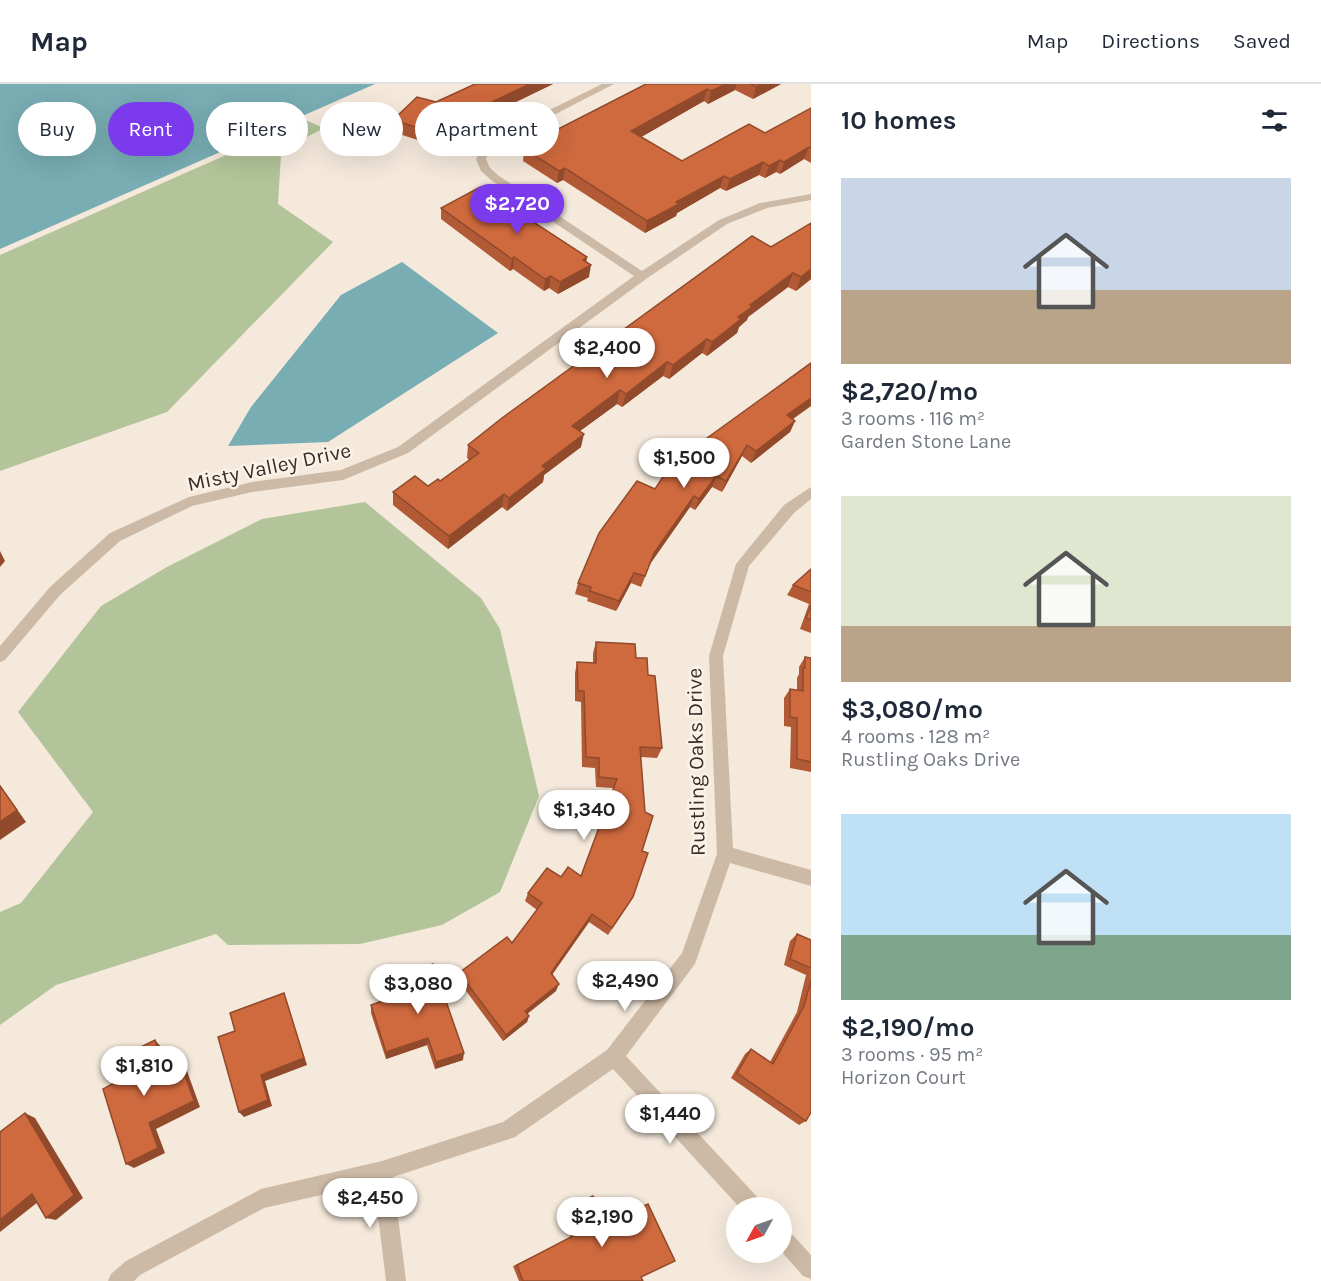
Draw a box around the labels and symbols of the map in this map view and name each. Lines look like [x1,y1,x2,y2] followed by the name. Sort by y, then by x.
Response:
[468,184,566,235] pin: $2,720
[558,328,656,379] pin: $2,400
[185,438,353,496] street label: Misty Valley Drive
[635,438,733,489] pin: $1,500
[682,668,710,856] street label: Rustling Oaks Drive
[535,790,633,841] pin: $1,340
[576,961,674,1012] pin: $2,490
[369,964,467,1015] pin: $3,080
[95,1046,193,1097] pin: $1,810
[621,1094,719,1145] pin: $1,440
[321,1178,419,1229] pin: $2,450
[553,1197,651,1248] pin: $2,190
[726,1197,792,1263] north arrow

